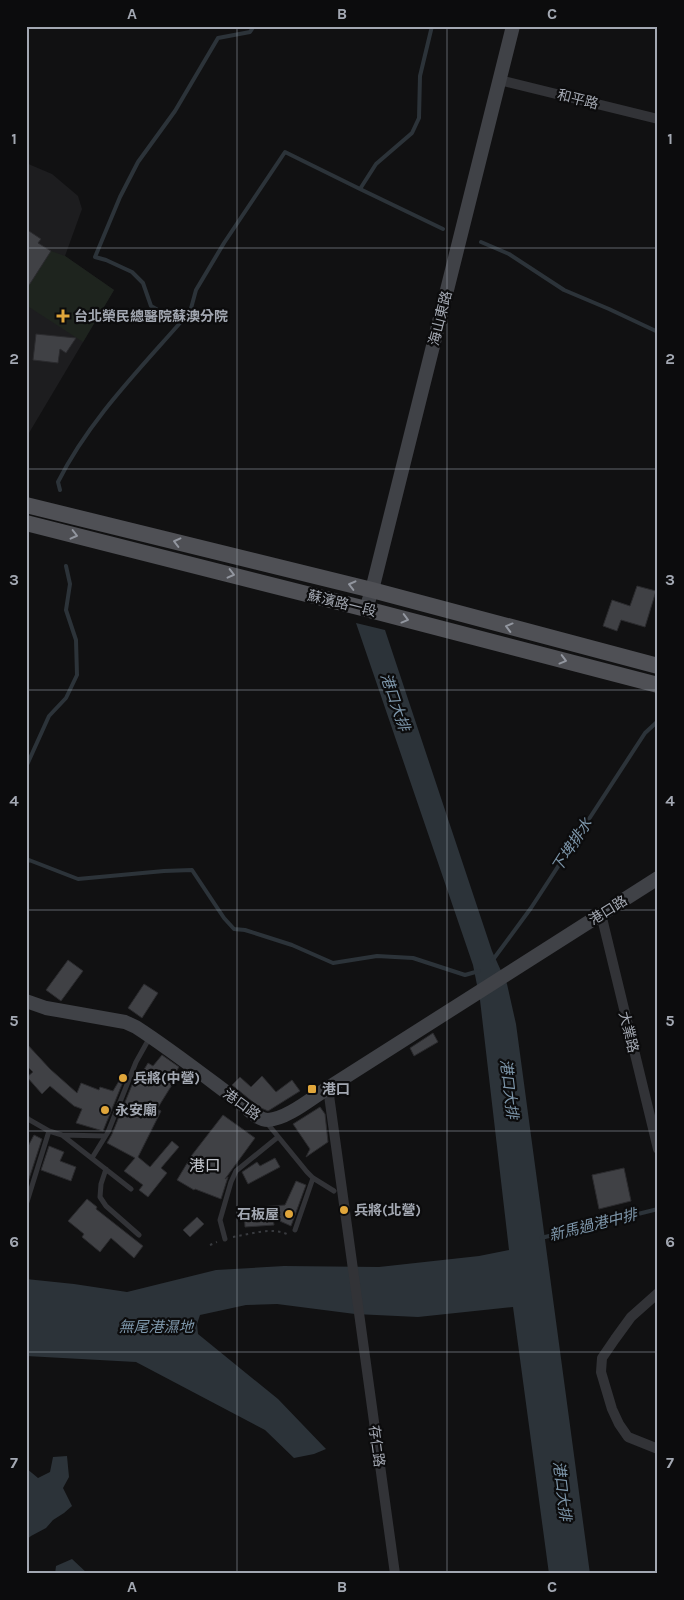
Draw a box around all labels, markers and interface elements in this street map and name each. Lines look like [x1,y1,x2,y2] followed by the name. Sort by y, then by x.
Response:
[127,4,137,23] text: A
[337,4,347,23] text: B
[547,4,557,23] text: C
[555,86,600,113] street label: 和平路
[11,129,17,148] text: 1
[667,129,673,148] text: 1
[425,289,456,347] street label: 海山東路
[74,308,228,325] place label: 台北榮民總醫院蘇澳分院
[56,309,70,323] marker: 台北榮民總醫院蘇澳分院
[9,349,19,368] text: 2
[665,349,675,368] text: 2
[69,529,77,539] one-way arrow
[173,537,182,548] one-way arrow
[227,569,235,579] one-way arrow
[9,570,19,589] text: 3
[665,570,675,589] text: 3
[347,580,356,591] one-way arrow
[306,587,378,620] street label: 蘇濱路一段
[401,613,410,624] one-way arrow
[505,622,513,633] one-way arrow
[558,654,567,665] one-way arrow
[377,671,414,735] water label: 港口大排
[9,791,19,810] text: 4
[665,791,675,810] text: 4
[548,814,596,875] water label: 下埤排水
[586,892,631,929] street label: 港口路
[615,1010,642,1055] street label: 大業路
[9,1011,19,1030] text: 5
[665,1011,675,1030] text: 5
[496,1058,522,1122] water label: 港口大排
[133,1070,200,1087] place label: 兵將(中營)
[117,1072,129,1084] marker: 兵將(中營)
[322,1081,350,1098] place label: 港口
[306,1083,318,1095] marker: 港口
[220,1085,264,1124] street label: 港口路
[115,1102,157,1119] place label: 永安廟
[99,1104,111,1116] marker: 永安廟
[189,1156,221,1175] district label: 港口
[354,1202,421,1219] place label: 兵將(北營)
[338,1204,350,1216] marker: 兵將(北營)
[547,1205,641,1245] water label: 新馬過港中排
[237,1206,279,1223] place label: 石板屋
[283,1208,295,1220] marker: 石板屋
[9,1232,19,1251] text: 6
[665,1232,675,1251] text: 6
[118,1318,195,1336] water label: 無尾港濕地
[365,1424,388,1468] street label: 存仁路
[10,1453,18,1472] text: 7
[666,1453,674,1472] text: 7
[549,1460,575,1524] water label: 港口大排
[127,1577,137,1596] text: A
[337,1577,347,1596] text: B
[547,1577,557,1596] text: C

